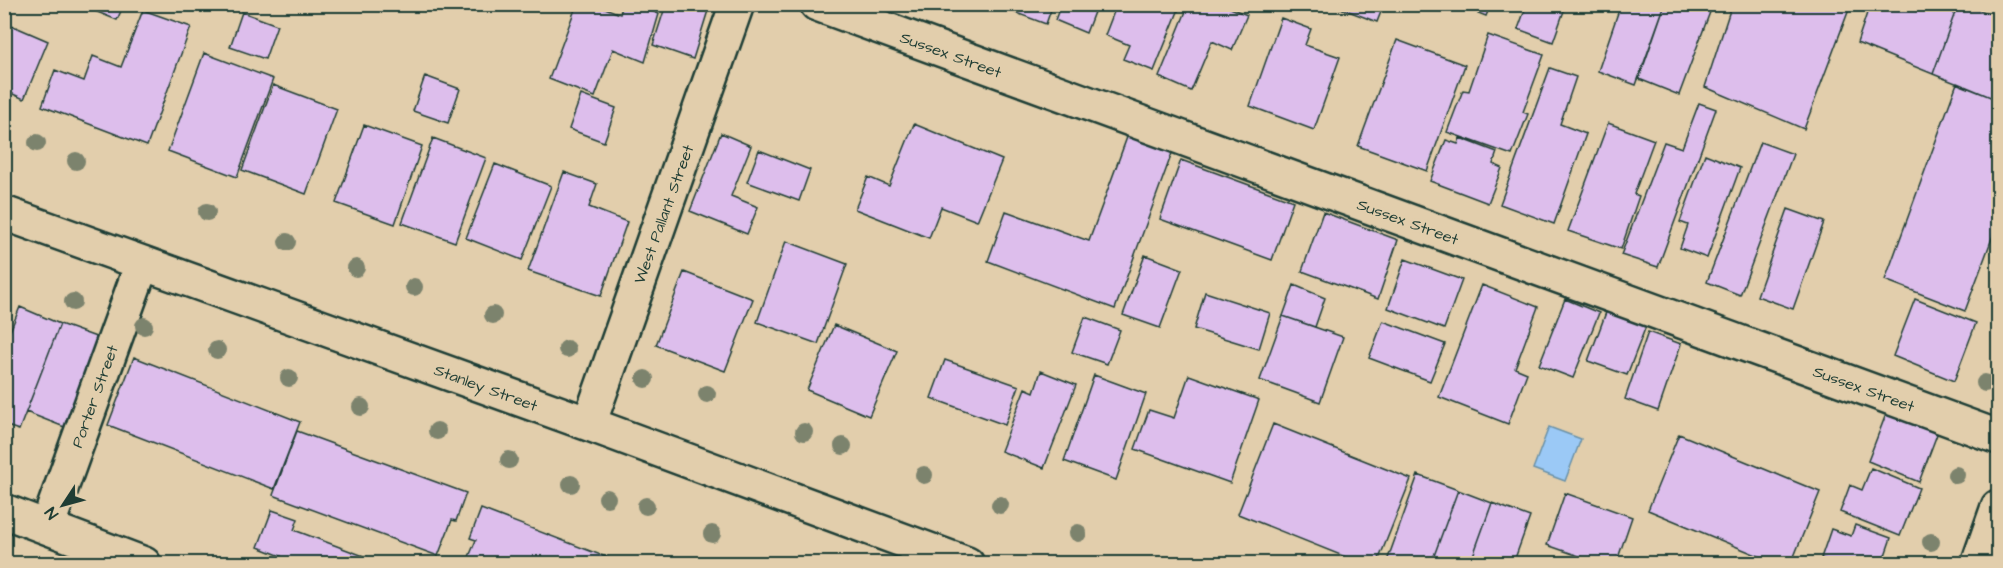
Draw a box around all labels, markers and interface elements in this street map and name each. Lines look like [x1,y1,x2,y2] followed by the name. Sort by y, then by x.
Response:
[897,26,1005,84] street label: Sussex Street
[629,141,699,287] street label: West Pallant Street
[1354,193,1462,251] street label: Sussex Street
[66,341,124,451] street label: Porter Street
[431,359,541,418] street label: Stanley Street
[1810,360,1918,418] street label: Sussex Street
[33,475,93,535] north arrow
[40,503,64,524] text: N

